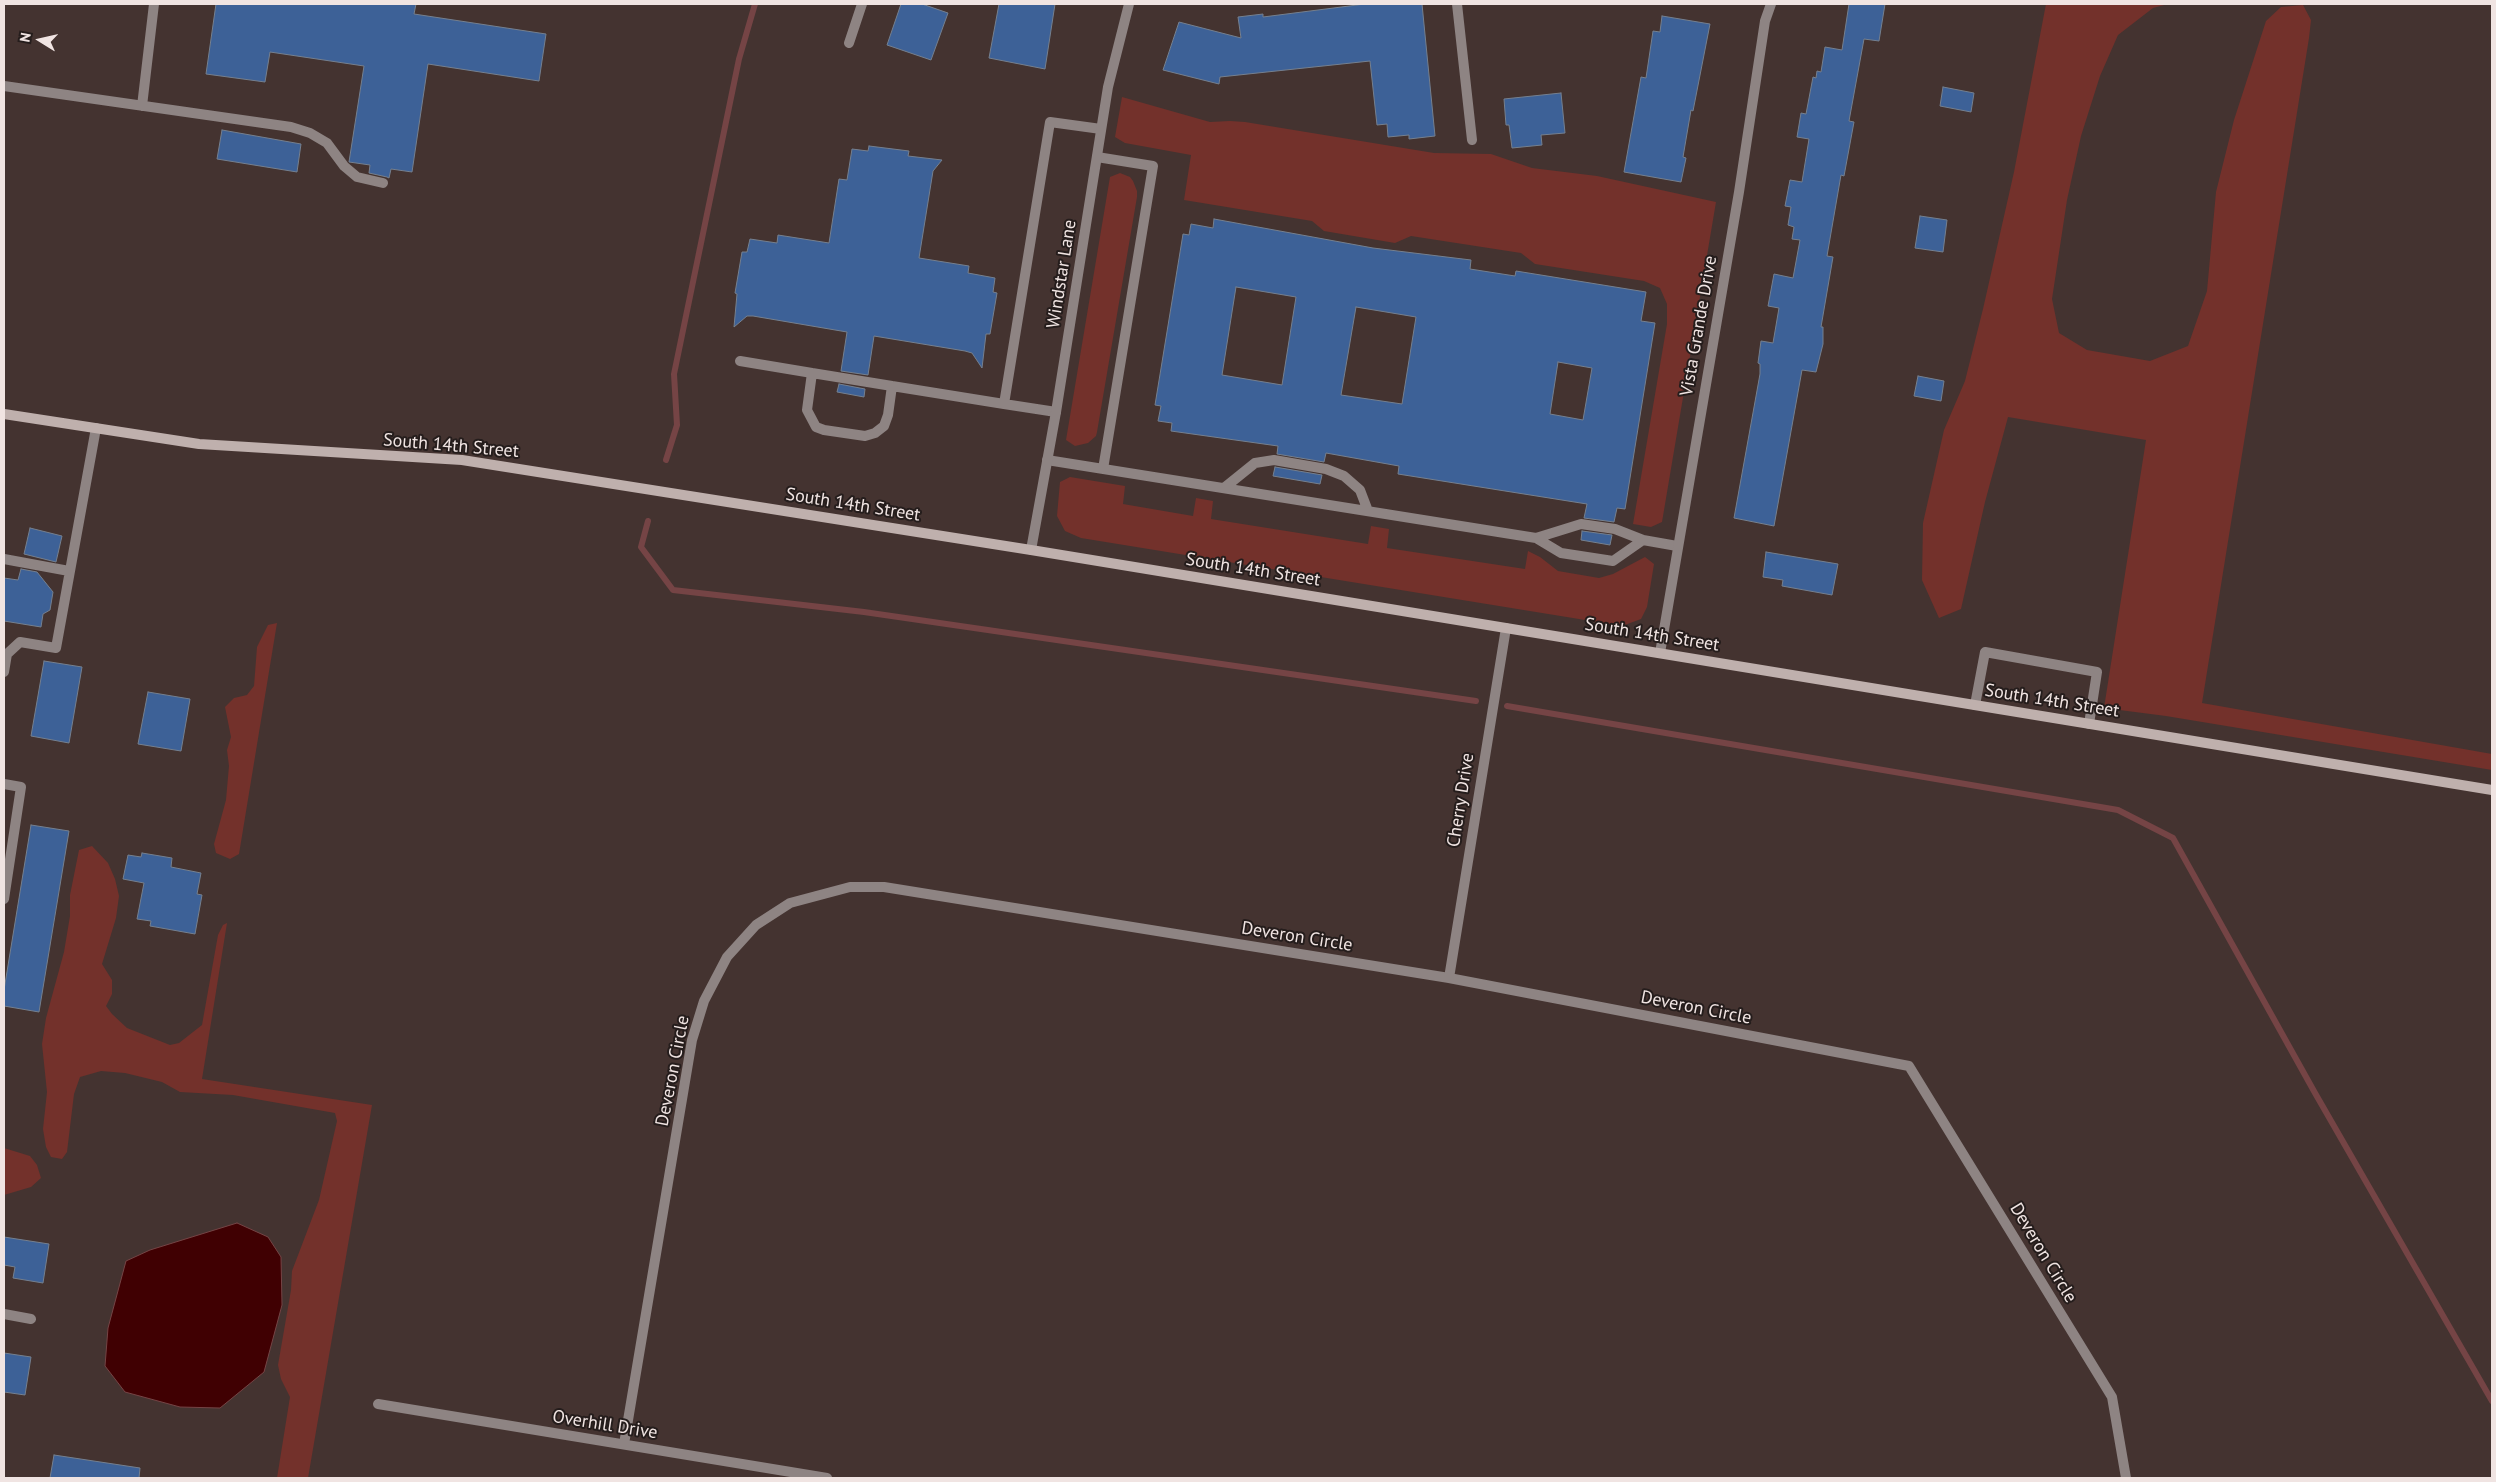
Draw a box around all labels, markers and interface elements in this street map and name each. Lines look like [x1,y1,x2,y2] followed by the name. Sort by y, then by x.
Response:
[15,15,65,65] north arrow
[16,31,35,43] text: N
[1043,218,1081,330] street label: Windstar Lane
[1676,254,1722,398] street label: Vista Grande Drive
[382,429,520,463] street label: South 14th Street
[784,484,922,526] street label: South 14th Street
[1184,549,1322,591] street label: South 14th Street
[1583,614,1721,656] street label: South 14th Street
[1983,680,2121,722] street label: South 14th Street
[1443,751,1479,849] street label: Cherry Drive
[1240,918,1354,956] street label: Deveron Circle
[1639,987,1753,1029] street label: Deveron Circle
[652,1014,694,1128] street label: Deveron Circle
[2005,1199,2081,1307] street label: Deveron Circle
[551,1406,659,1444] street label: Overhill Drive

